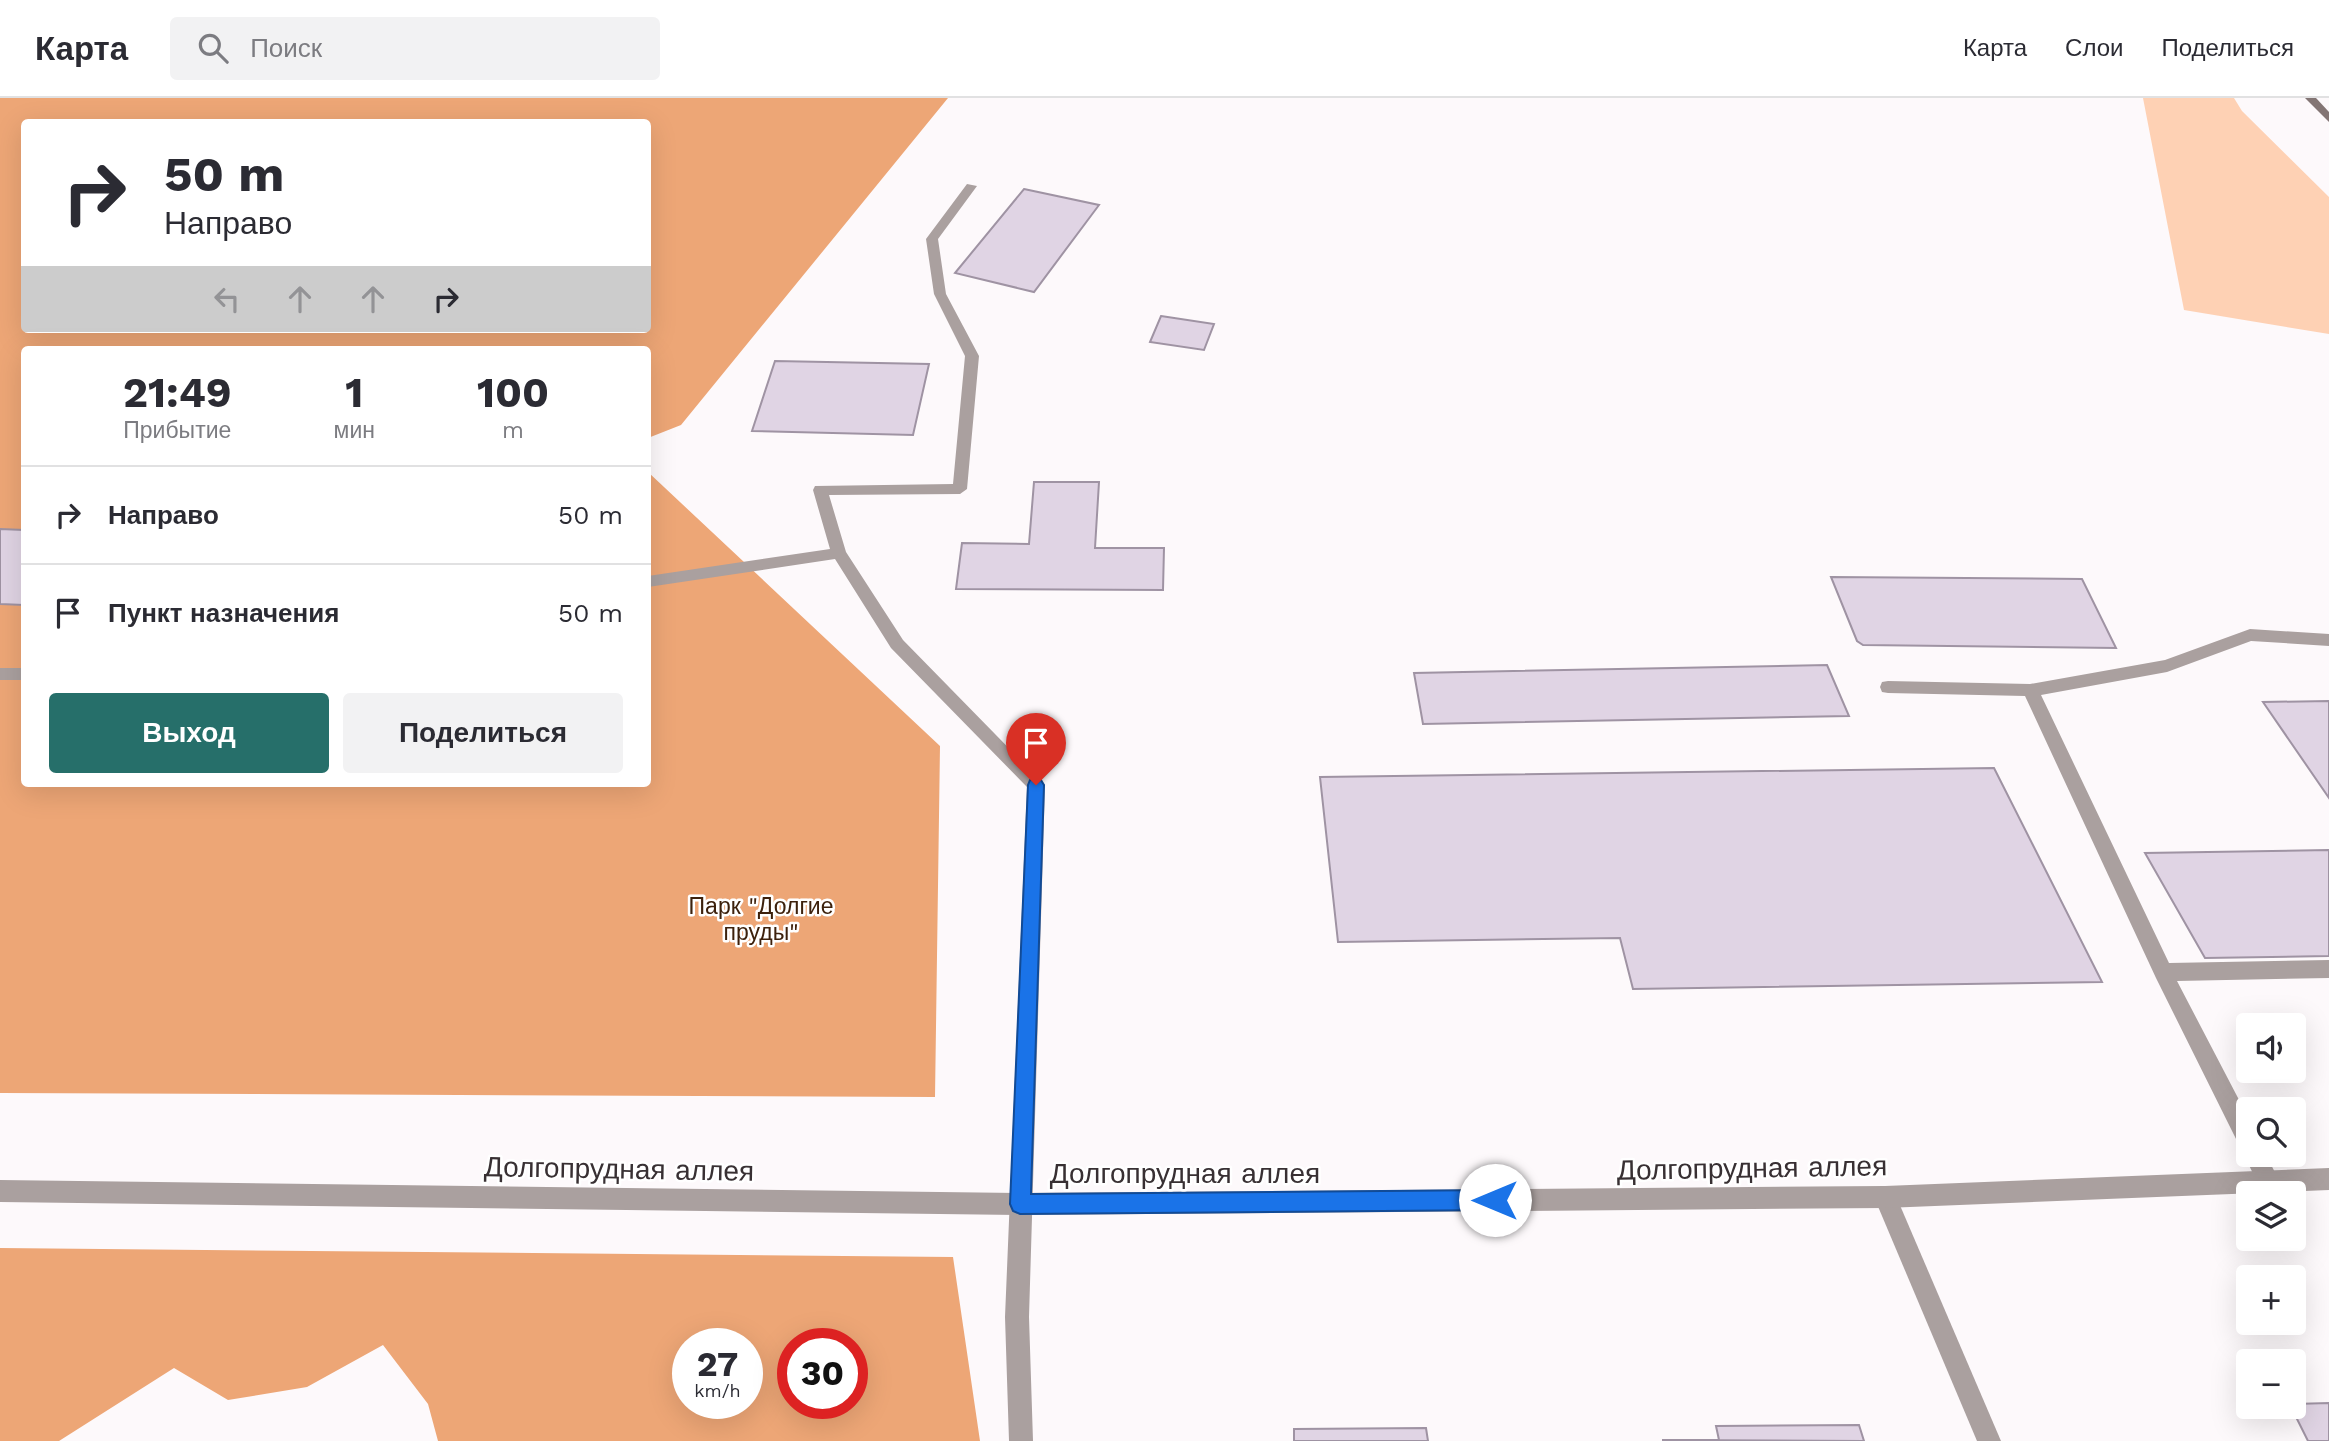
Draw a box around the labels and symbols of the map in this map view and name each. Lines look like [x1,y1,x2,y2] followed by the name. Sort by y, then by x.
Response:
[1006,713,1066,785] pin
[689,893,833,946] park label: Парк "Долгие пруды"
[1617,1149,1887,1187] street label: Долгопрудная аллея
[484,1150,754,1188] street label: Долгопрудная аллея
[1050,1157,1320,1190] street label: Долгопрудная аллея
[1458,1163,1532,1237] position arrow
[777,1328,868,1419] speed limit sign: 30

